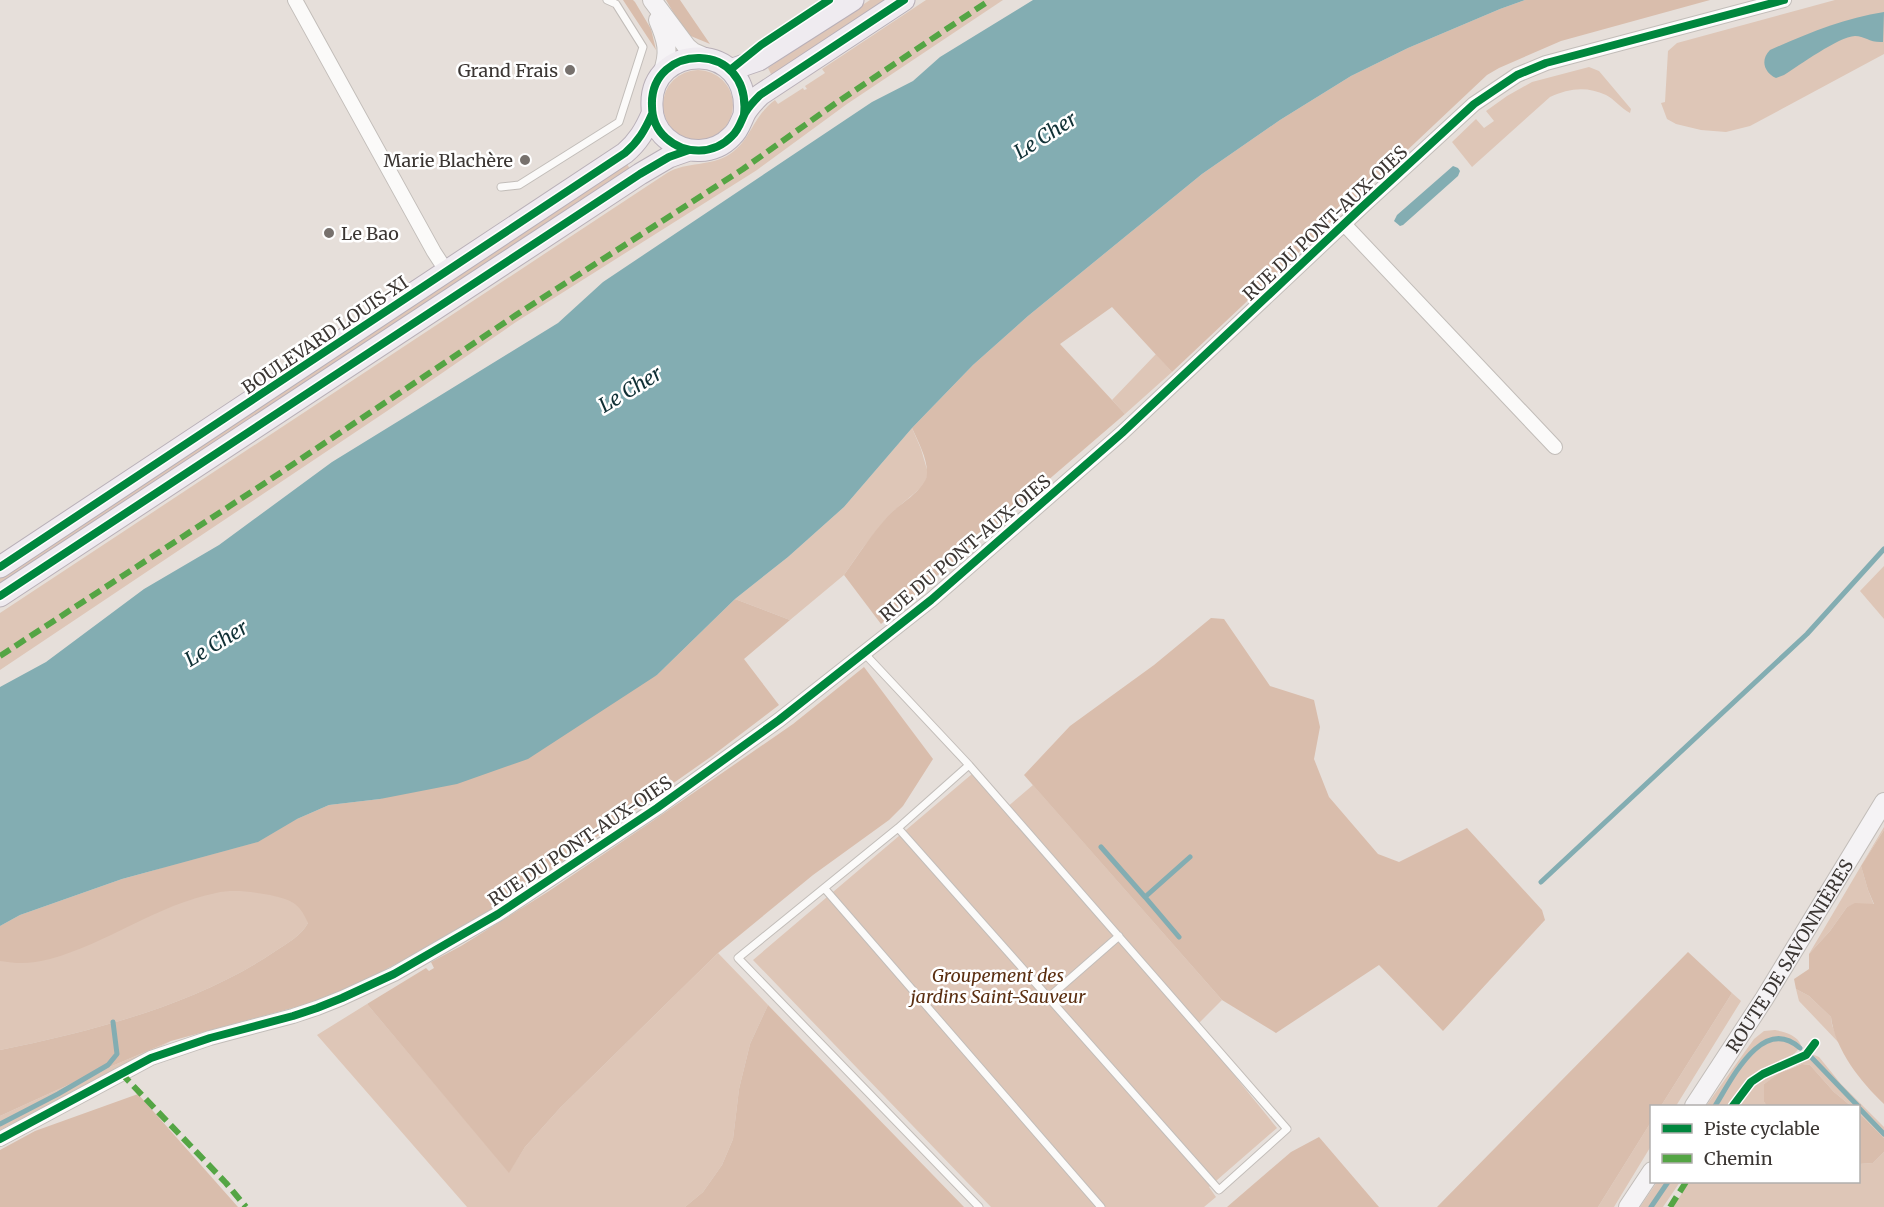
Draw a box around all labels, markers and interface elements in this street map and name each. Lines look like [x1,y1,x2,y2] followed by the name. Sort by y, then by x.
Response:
[458,59,558,82] place label: Grand Frais
[563,63,577,77] marker: Grand Frais
[1009,106,1082,164] water label: Le Cher
[1238,140,1412,305] street label: RUE DU PONT-AUX-OIES
[384,149,513,172] place label: Marie Blachère
[518,153,532,167] marker: Marie Blachère
[341,222,399,245] place label: Le Bao
[322,226,336,240] marker: Le Bao
[238,271,412,399] street label: BOULEVARD LOUIS-XI
[594,360,667,418] water label: Le Cher
[875,469,1056,626] street label: RUE DU PONT-AUX-OIES
[180,614,253,672] water label: Le Cher
[484,771,677,911] street label: RUE DU PONT-AUX-OIES
[1721,855,1858,1057] street label: ROUTE DE SAVONNIÈRES
[908,964,1086,1008] park label: Groupement des jardins Saint-Sauveur
[1650,1105,1860,1183] legend
[1704,1117,1820,1140] text: Piste cyclable
[1704,1147,1773,1170] text: Chemin

